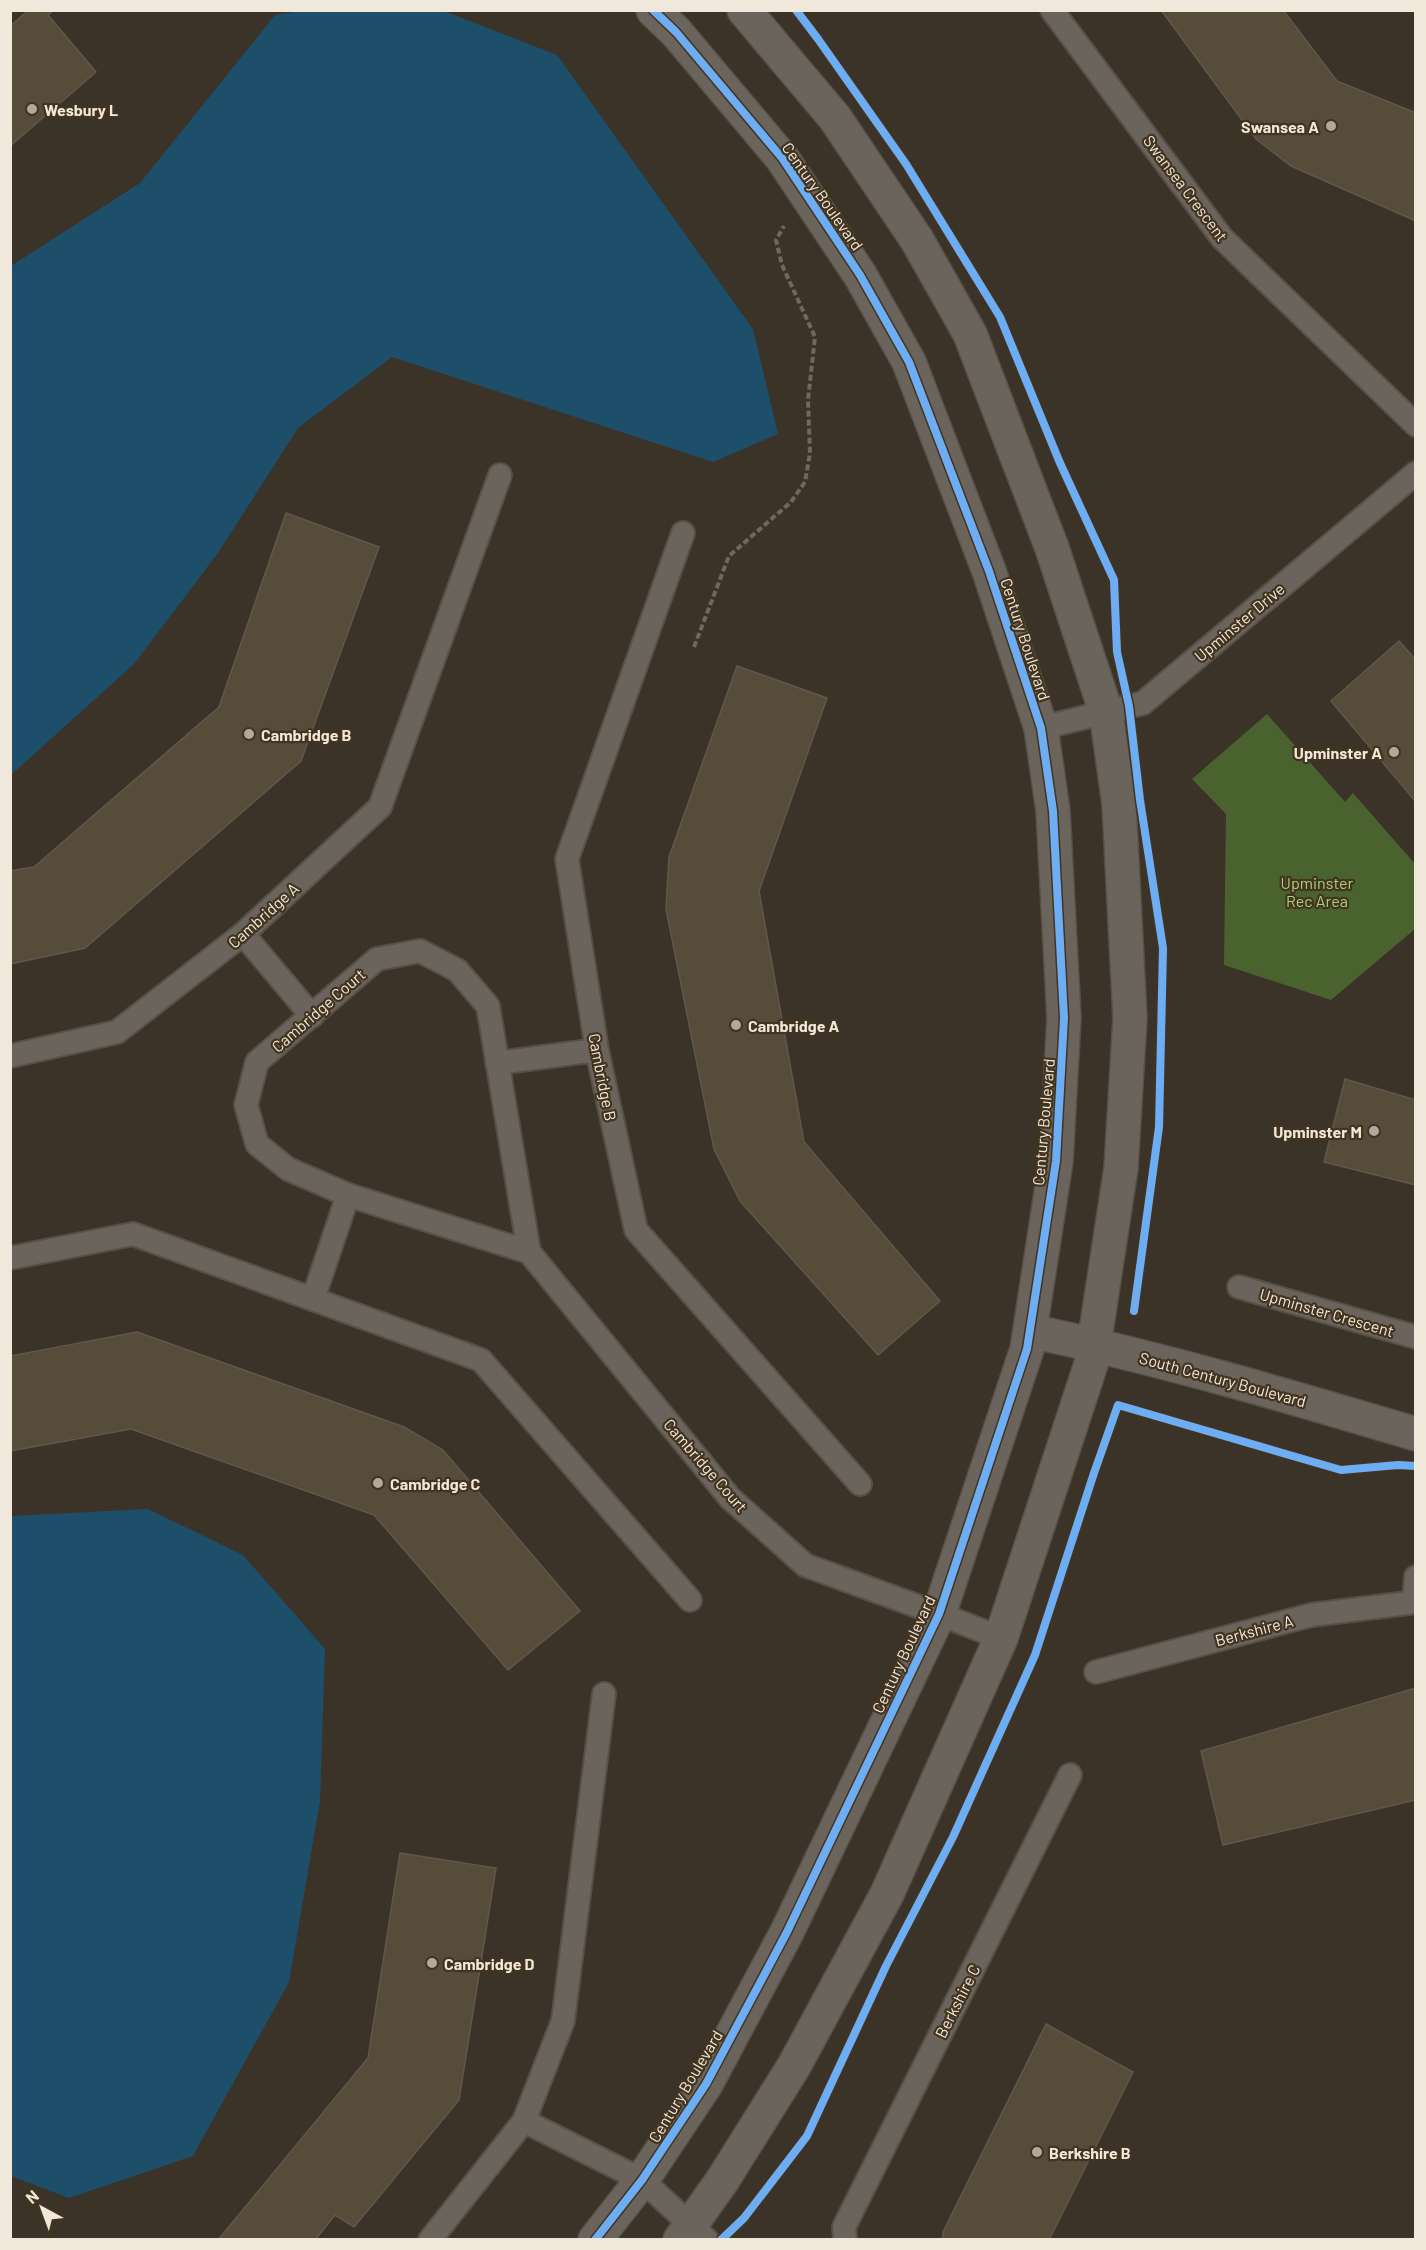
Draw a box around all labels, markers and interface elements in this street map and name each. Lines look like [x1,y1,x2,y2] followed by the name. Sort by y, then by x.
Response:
[44,100,118,119] place label: Wesbury L
[25,102,39,116] marker: Wesbury L
[1241,117,1319,136] place label: Swansea A
[1324,119,1338,133] marker: Swansea A
[1140,131,1232,245] street label: Swansea Crescent
[779,138,867,254] street label: Century Boulevard
[997,575,1055,703] street label: Century Boulevard
[1190,579,1288,665] street label: Upminster Drive
[261,725,352,744] place label: Cambridge B
[242,727,256,741] marker: Cambridge B
[1294,743,1382,762] place label: Upminster A
[1387,745,1401,759] marker: Upminster A
[1281,873,1354,910] park label: Upminster Rec Area
[224,878,302,952] street label: Cambridge A
[267,964,369,1056] street label: Cambridge Court
[748,1016,840,1035] place label: Cambridge A
[729,1018,743,1032] marker: Cambridge A
[585,1032,621,1122] street label: Cambridge B
[1028,1058,1058,1186] street label: Century Boulevard
[1273,1122,1362,1141] place label: Upminster M
[1367,1124,1381,1138] marker: Upminster M
[1258,1284,1396,1340] street label: Upminster Crescent
[1138,1348,1308,1410] street label: South Century Boulevard
[660,1414,752,1516] street label: Cambridge Court
[390,1474,481,1493] place label: Cambridge C
[371,1476,385,1490] marker: Cambridge C
[867,1592,939,1716] street label: Century Boulevard
[1213,1610,1295,1650] street label: Berkshire A
[444,1954,535,1973] place label: Cambridge D
[425,1956,439,1970] marker: Cambridge D
[930,1961,984,2041] street label: Berkshire C
[644,2026,726,2146] street label: Century Boulevard
[1049,2143,1131,2162] place label: Berkshire B
[1030,2145,1044,2159] marker: Berkshire B
[12,2178,72,2238] north arrow
[22,2186,42,2207] text: N

